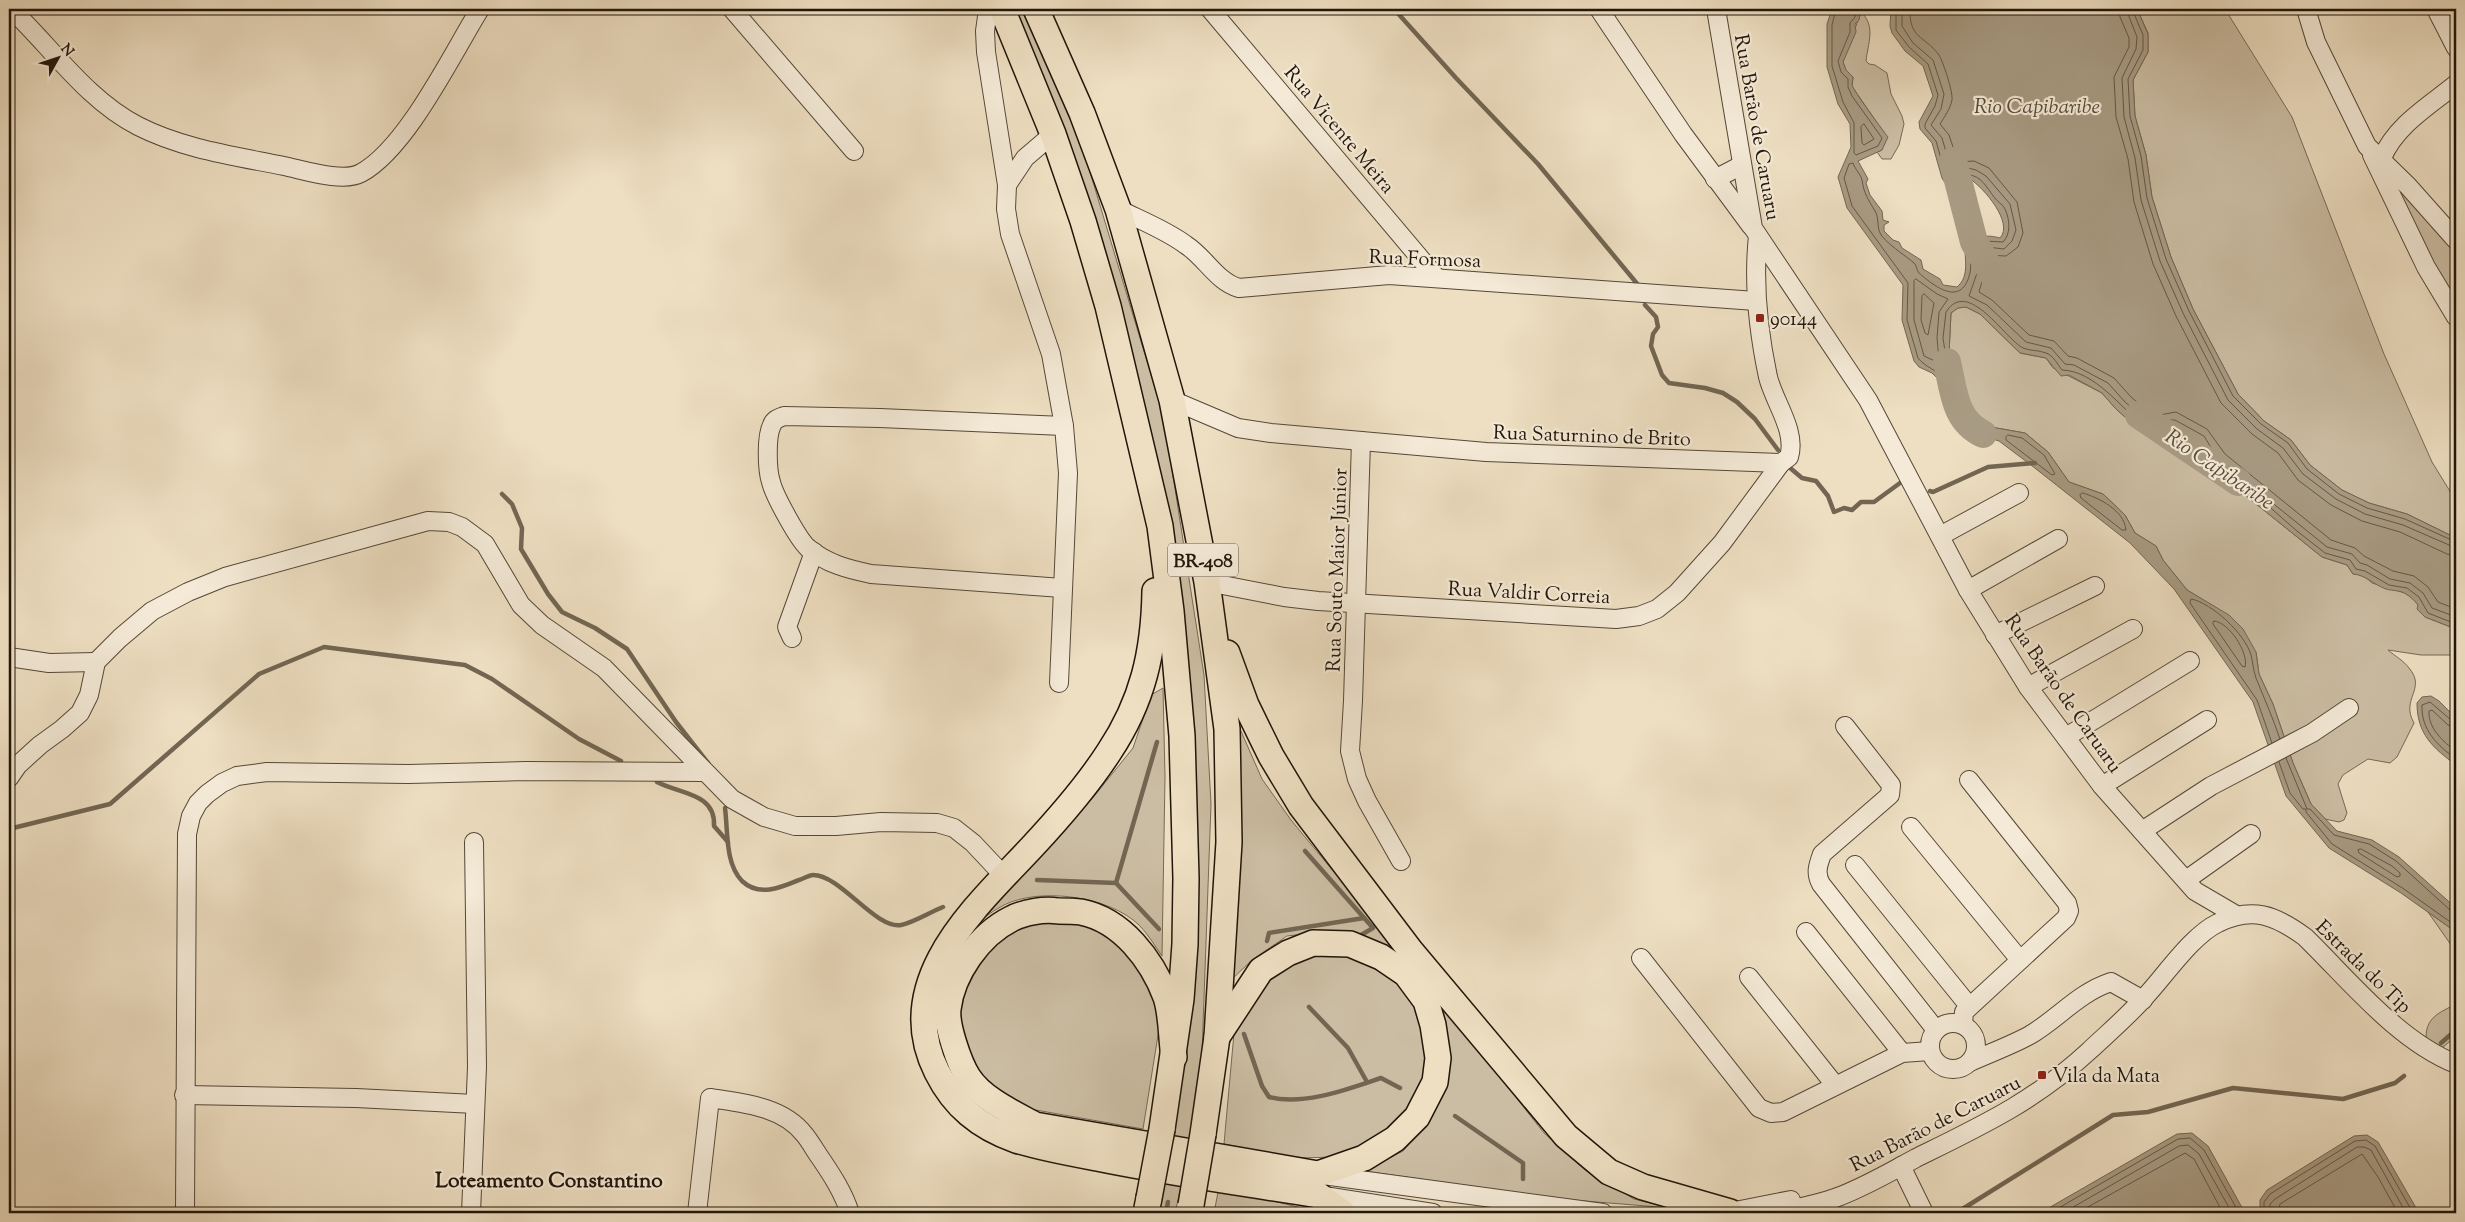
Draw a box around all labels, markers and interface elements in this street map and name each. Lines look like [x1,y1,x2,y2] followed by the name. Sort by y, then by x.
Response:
[32,32,82,82] north arrow
[1725,32,1786,223] street label: Rua Barão de Caruaru
[55,40,78,62] text: N
[1276,60,1400,201] street label: Rua Vicente Meira
[1974,93,2100,123] water label: Rio Capibaribe
[1368,244,1482,277] street label: Rua Formosa
[1770,306,1817,335] place label: 90144
[1754,312,1766,324] marker: 90144
[1492,420,1691,455] street label: Rua Saturnino de Brito
[2158,423,2280,518] water label: Rio Capibaribe
[1320,467,1357,673] street label: Rua Souto Maior Júnior
[1168,544,1238,576] road number: BR-408
[1447,576,1611,613] street label: Rua Valdir Correia
[1996,609,2128,780] street label: Rua Barão de Caruaru
[2308,914,2417,1021] street label: Estrada do Tip
[2052,1063,2160,1092] place label: Vila da Mata
[1846,1069,2027,1181] street label: Rua Barão de Caruaru
[2036,1069,2048,1081] marker: Vila da Mata
[435,1167,663,1197] district label: Loteamento Constantino

